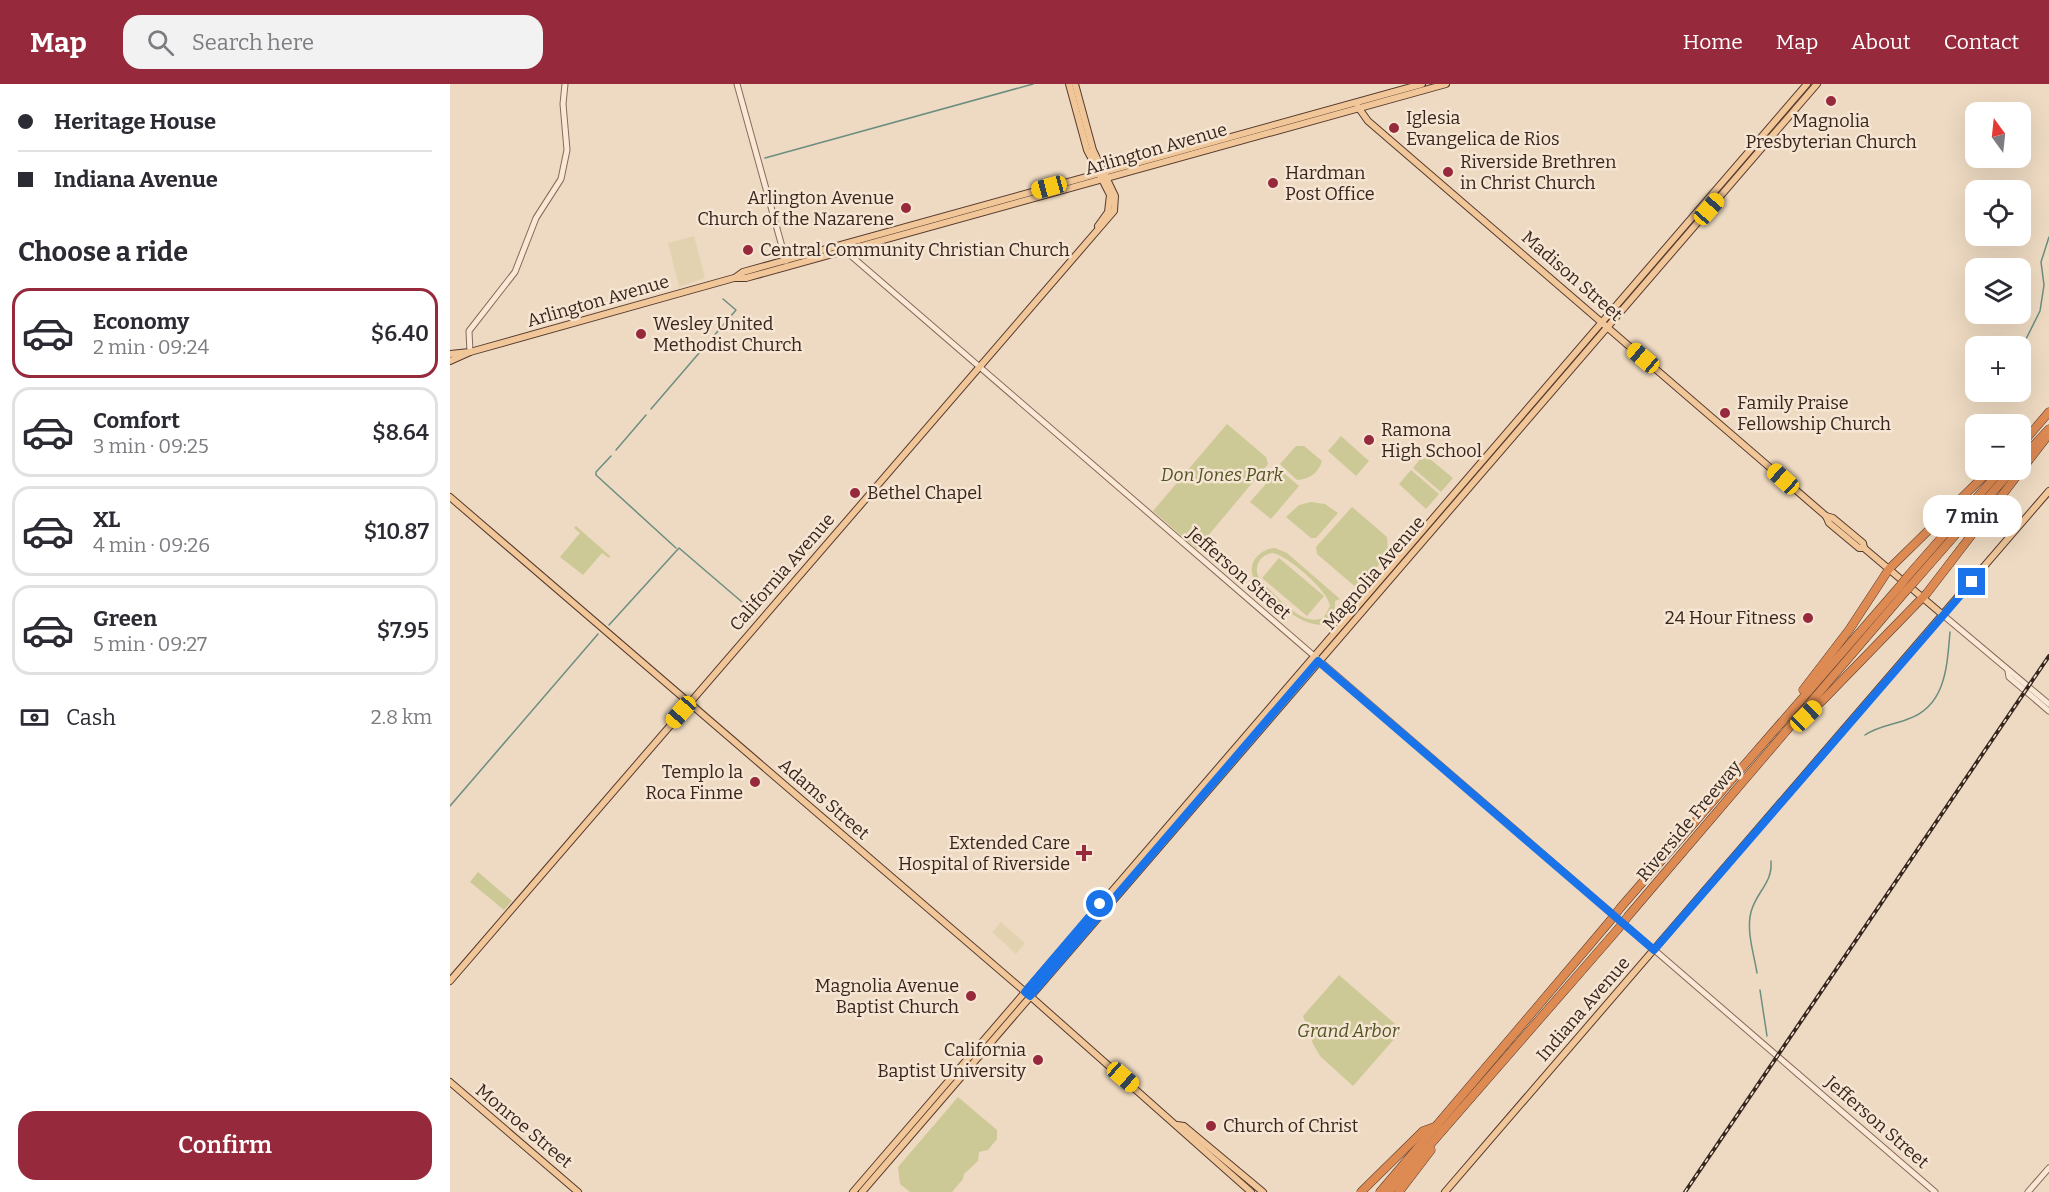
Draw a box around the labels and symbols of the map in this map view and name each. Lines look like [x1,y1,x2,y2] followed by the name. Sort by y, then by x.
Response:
[1824,94,1838,108] marker: Magnolia Presbyterian Church
[1965,102,2031,168] north arrow
[1406,107,1560,150] place label: Iglesia Evangelica de Rios
[1745,110,1917,153] place label: Magnolia Presbyterian Church
[1082,118,1230,180] street label: Arlington Avenue
[1387,121,1401,135] marker: Iglesia Evangelica de Rios
[1460,151,1617,194] place label: Riverside Brethren in Christ Church
[1285,162,1375,205] place label: Hardman Post Office
[1441,165,1455,179] marker: Riverside Brethren in Christ Church
[1029,174,1069,200] car
[1266,176,1280,190] marker: Hardman Post Office
[697,187,894,230] place label: Arlington Avenue Church of the Nazarene
[1690,190,1728,228] car
[899,201,913,215] marker: Arlington Avenue Church of the Nazarene
[1517,226,1627,326] street label: Madison Street
[760,239,1070,261] place label: Central Community Christian Church
[741,243,755,257] marker: Central Community Christian Church
[524,270,672,332] street label: Arlington Avenue
[653,313,802,356] place label: Wesley United Methodist Church
[634,327,648,341] marker: Wesley United Methodist Church
[1623,340,1663,376] car
[1737,392,1891,435] place label: Family Praise Fellowship Church
[1718,406,1732,420] marker: Family Praise Fellowship Church
[1381,419,1482,462] place label: Ramona High School
[1362,433,1376,447] marker: Ramona High School
[1764,460,1802,498] car
[1161,464,1283,486] park label: Don Jones Park
[867,482,982,504] place label: Bethel Chapel
[848,486,862,500] marker: Bethel Chapel
[1922,495,2021,537] callout: 7 min
[725,509,839,635] street label: California Avenue
[1318,511,1430,635] street label: Magnolia Avenue
[1182,521,1296,624] street label: Jefferson Street
[1958,568,1985,595] route end
[1665,607,1796,629] place label: 24 Hour Fitness
[1801,611,1815,625] marker: 24 Hour Fitness
[662,693,700,731] car
[1787,697,1825,735] car
[774,754,874,845] street label: Adams Street
[1632,756,1746,886] street label: Riverside Freeway
[645,761,743,804] place label: Templo la Roca Finme
[748,775,762,789] marker: Templo la Roca Finme
[898,832,1070,875] place label: Extended Care Hospital of Riverside
[1075,844,1093,862] marker: Extended Care Hospital of Riverside
[1086,890,1113,917] route start
[1532,952,1634,1066] street label: Indiana Avenue
[815,975,959,1018] place label: Magnolia Avenue Baptist Church
[964,989,978,1003] marker: Magnolia Avenue Baptist Church
[1297,1020,1400,1042] park label: Grand Arbor
[877,1039,1026,1082] place label: California Baptist University
[1031,1053,1045,1067] marker: California Baptist University
[1104,1058,1142,1096] car
[1820,1070,1934,1173] street label: Jefferson Street
[471,1079,577,1173] street label: Monroe Street
[1223,1115,1359,1137] place label: Church of Christ
[1204,1119,1218,1133] marker: Church of Christ

